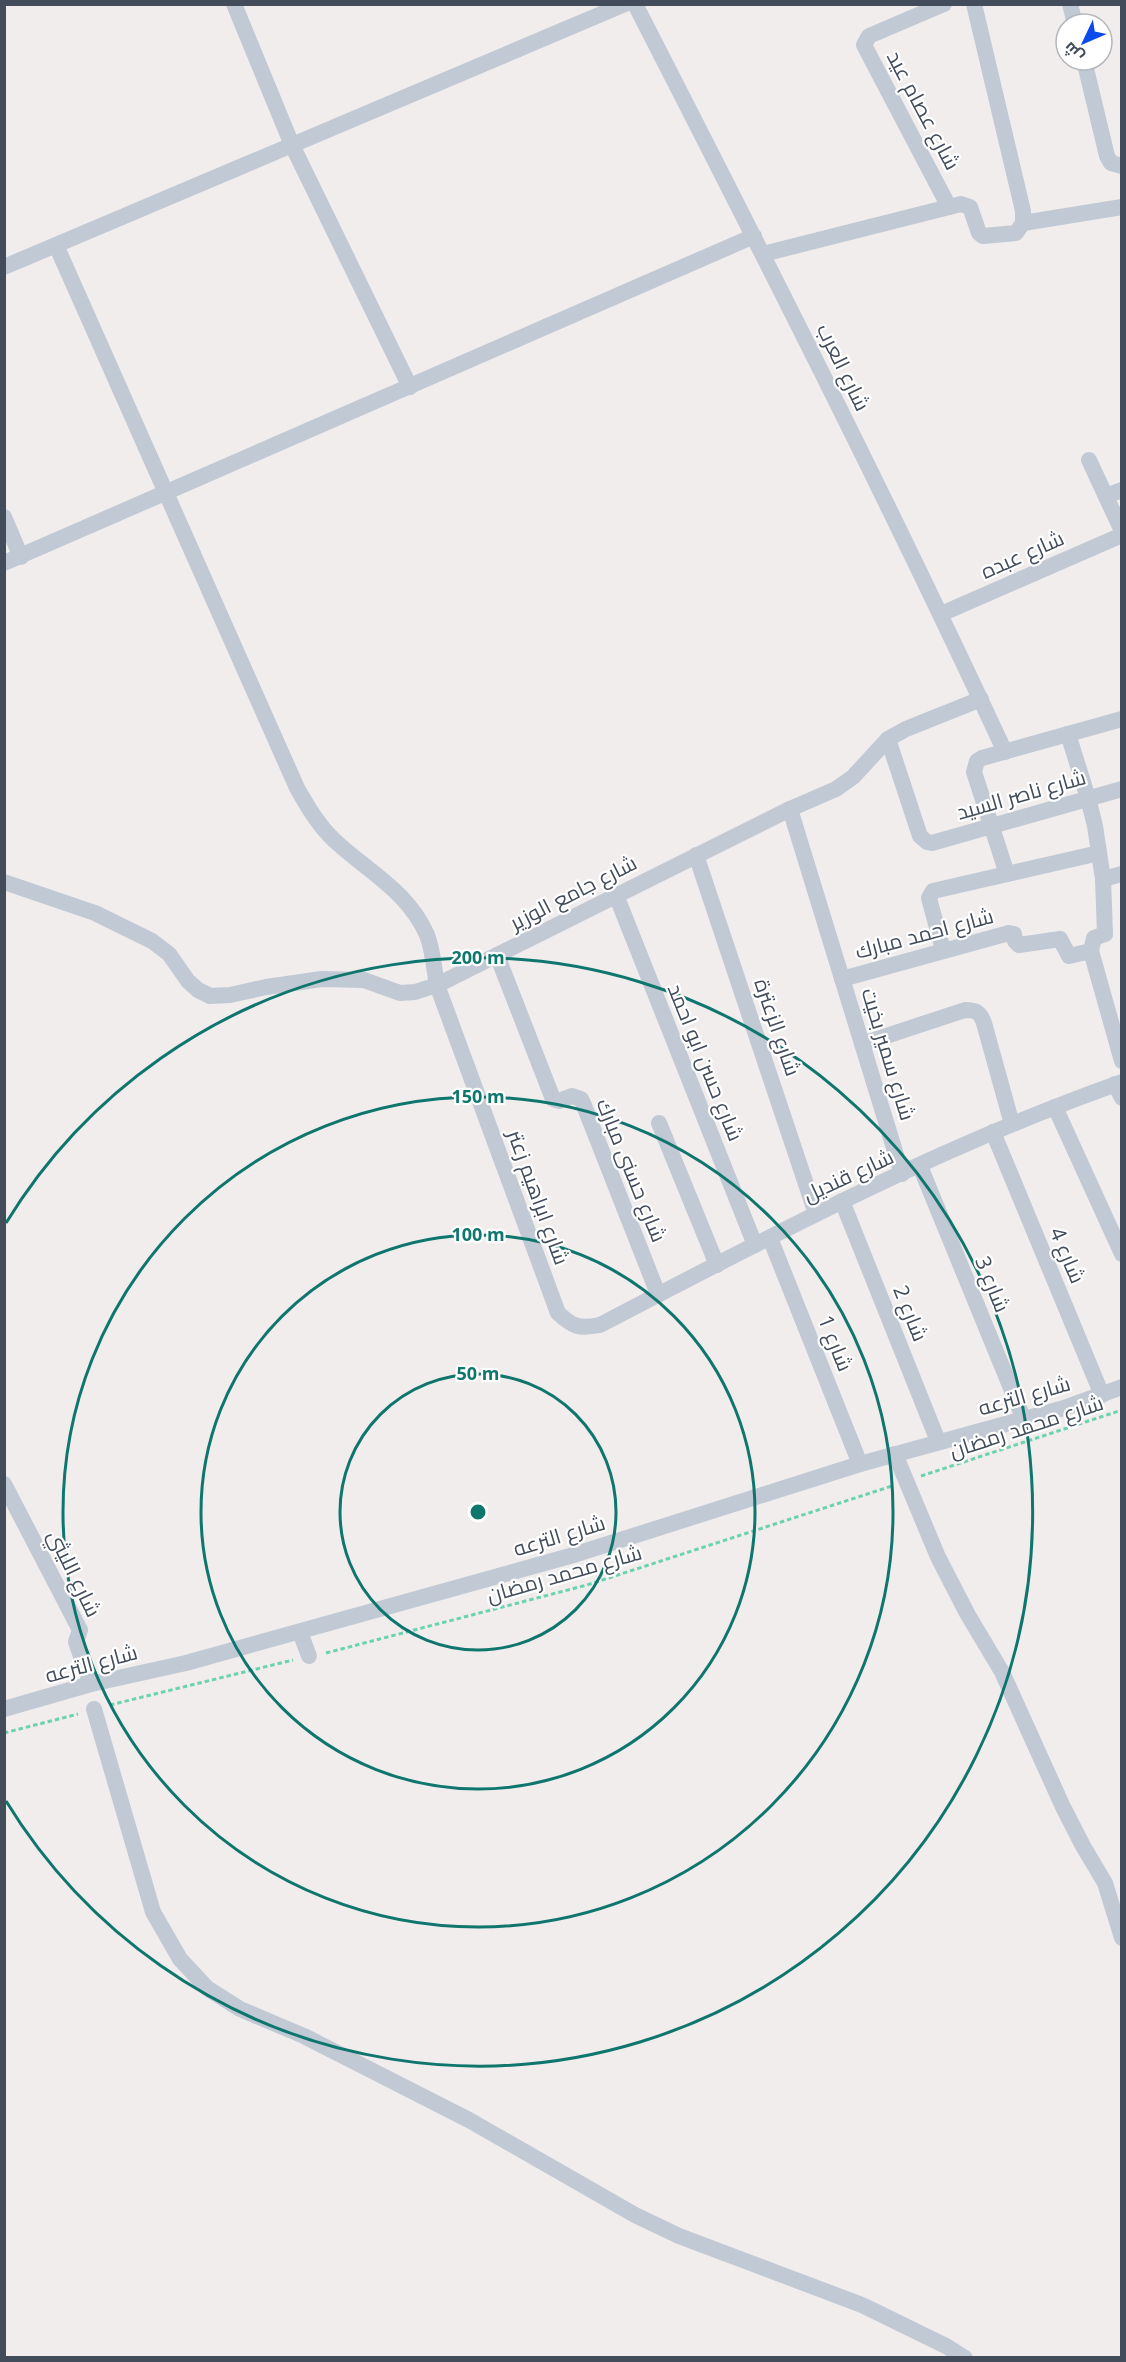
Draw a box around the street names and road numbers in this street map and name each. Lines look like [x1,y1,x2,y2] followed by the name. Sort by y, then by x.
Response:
[880,46,967,175] street label: شارع عصام عيد
[810,319,877,416] street label: شارع العرب
[976,523,1068,586] street label: شارع عبده
[953,762,1089,827] street label: شارع ناصر السيد
[504,848,642,937] street label: شارع جامع الوزير
[852,901,997,966] street label: شارع احمد مبارك
[747,975,808,1080] street label: شارع الزعترة
[661,979,750,1145] street label: شارع حسن ابو احمد
[855,984,922,1124] street label: شارع سمير بخيت
[590,1094,674,1246] street label: شارع حسنى مبارك
[500,1125,576,1269] street label: شارع ابراهيم زعتر
[798,1142,898,1209] street label: شارع قنديل
[1043,1223,1092,1288] street label: شارع 4
[968,1252,1017,1317] street label: شارع 3
[886,1281,935,1346] street label: شارع 2
[811,1311,860,1376] street label: شارع 1
[975,1369,1074,1422] street label: شارع الترعه
[945,1388,1107,1465] street label: شارع محمد رمضان
[510,1508,609,1563] street label: شارع الترعه
[39,1525,108,1622] street label: شارع الليثي
[483,1537,645,1610] street label: شارع محمد رمضان
[42,1637,141,1690] street label: شارع الترعه

